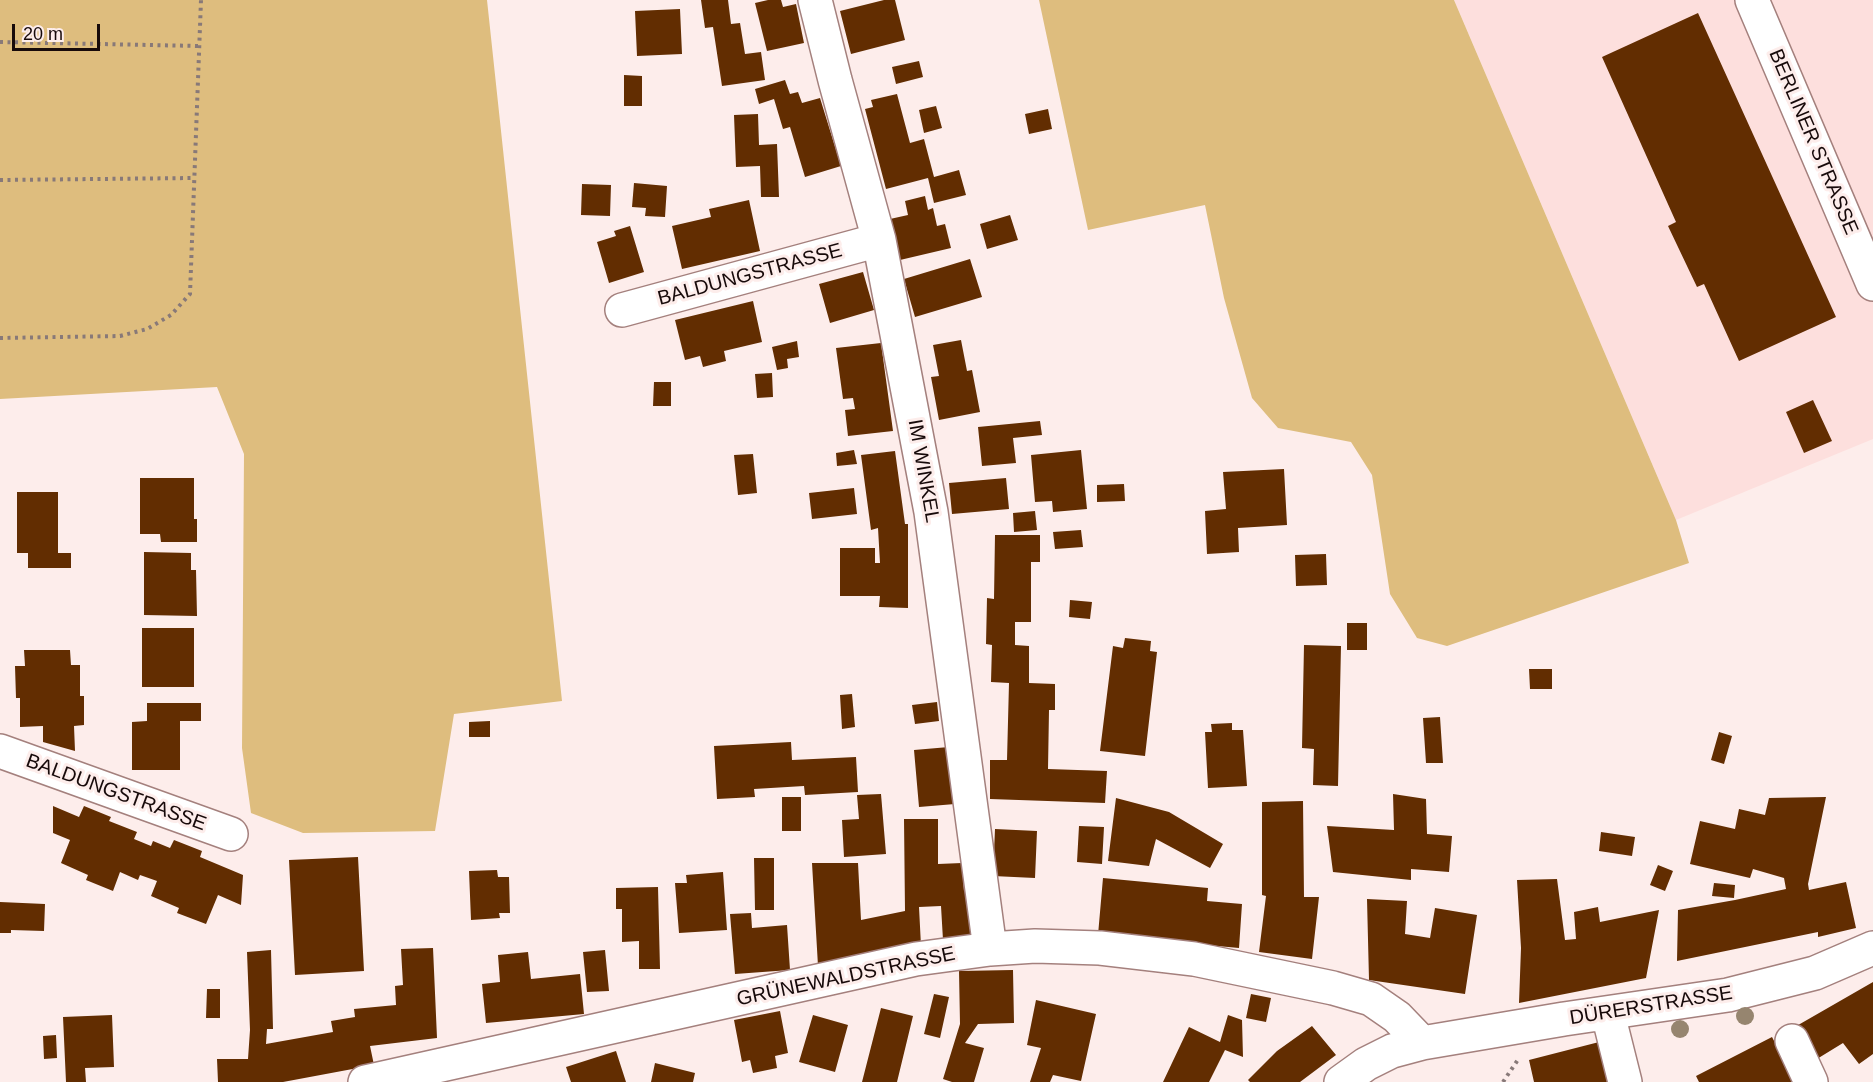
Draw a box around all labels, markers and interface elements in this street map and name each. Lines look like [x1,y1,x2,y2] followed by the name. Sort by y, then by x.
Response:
[15,12,104,50] scale bar
[23,24,63,44] text: 20 m
[1763,46,1863,238] street label: BERLINER STRASSE
[655,239,845,311] street label: BALDUNGSTRASSE
[902,417,944,525] street label: IM WINKEL
[23,749,209,837] street label: BALDUNGSTRASSE
[735,942,957,1012] street label: GRÜNEWALDSTRASSE
[1568,981,1734,1031] street label: DÜRERSTRASSE

